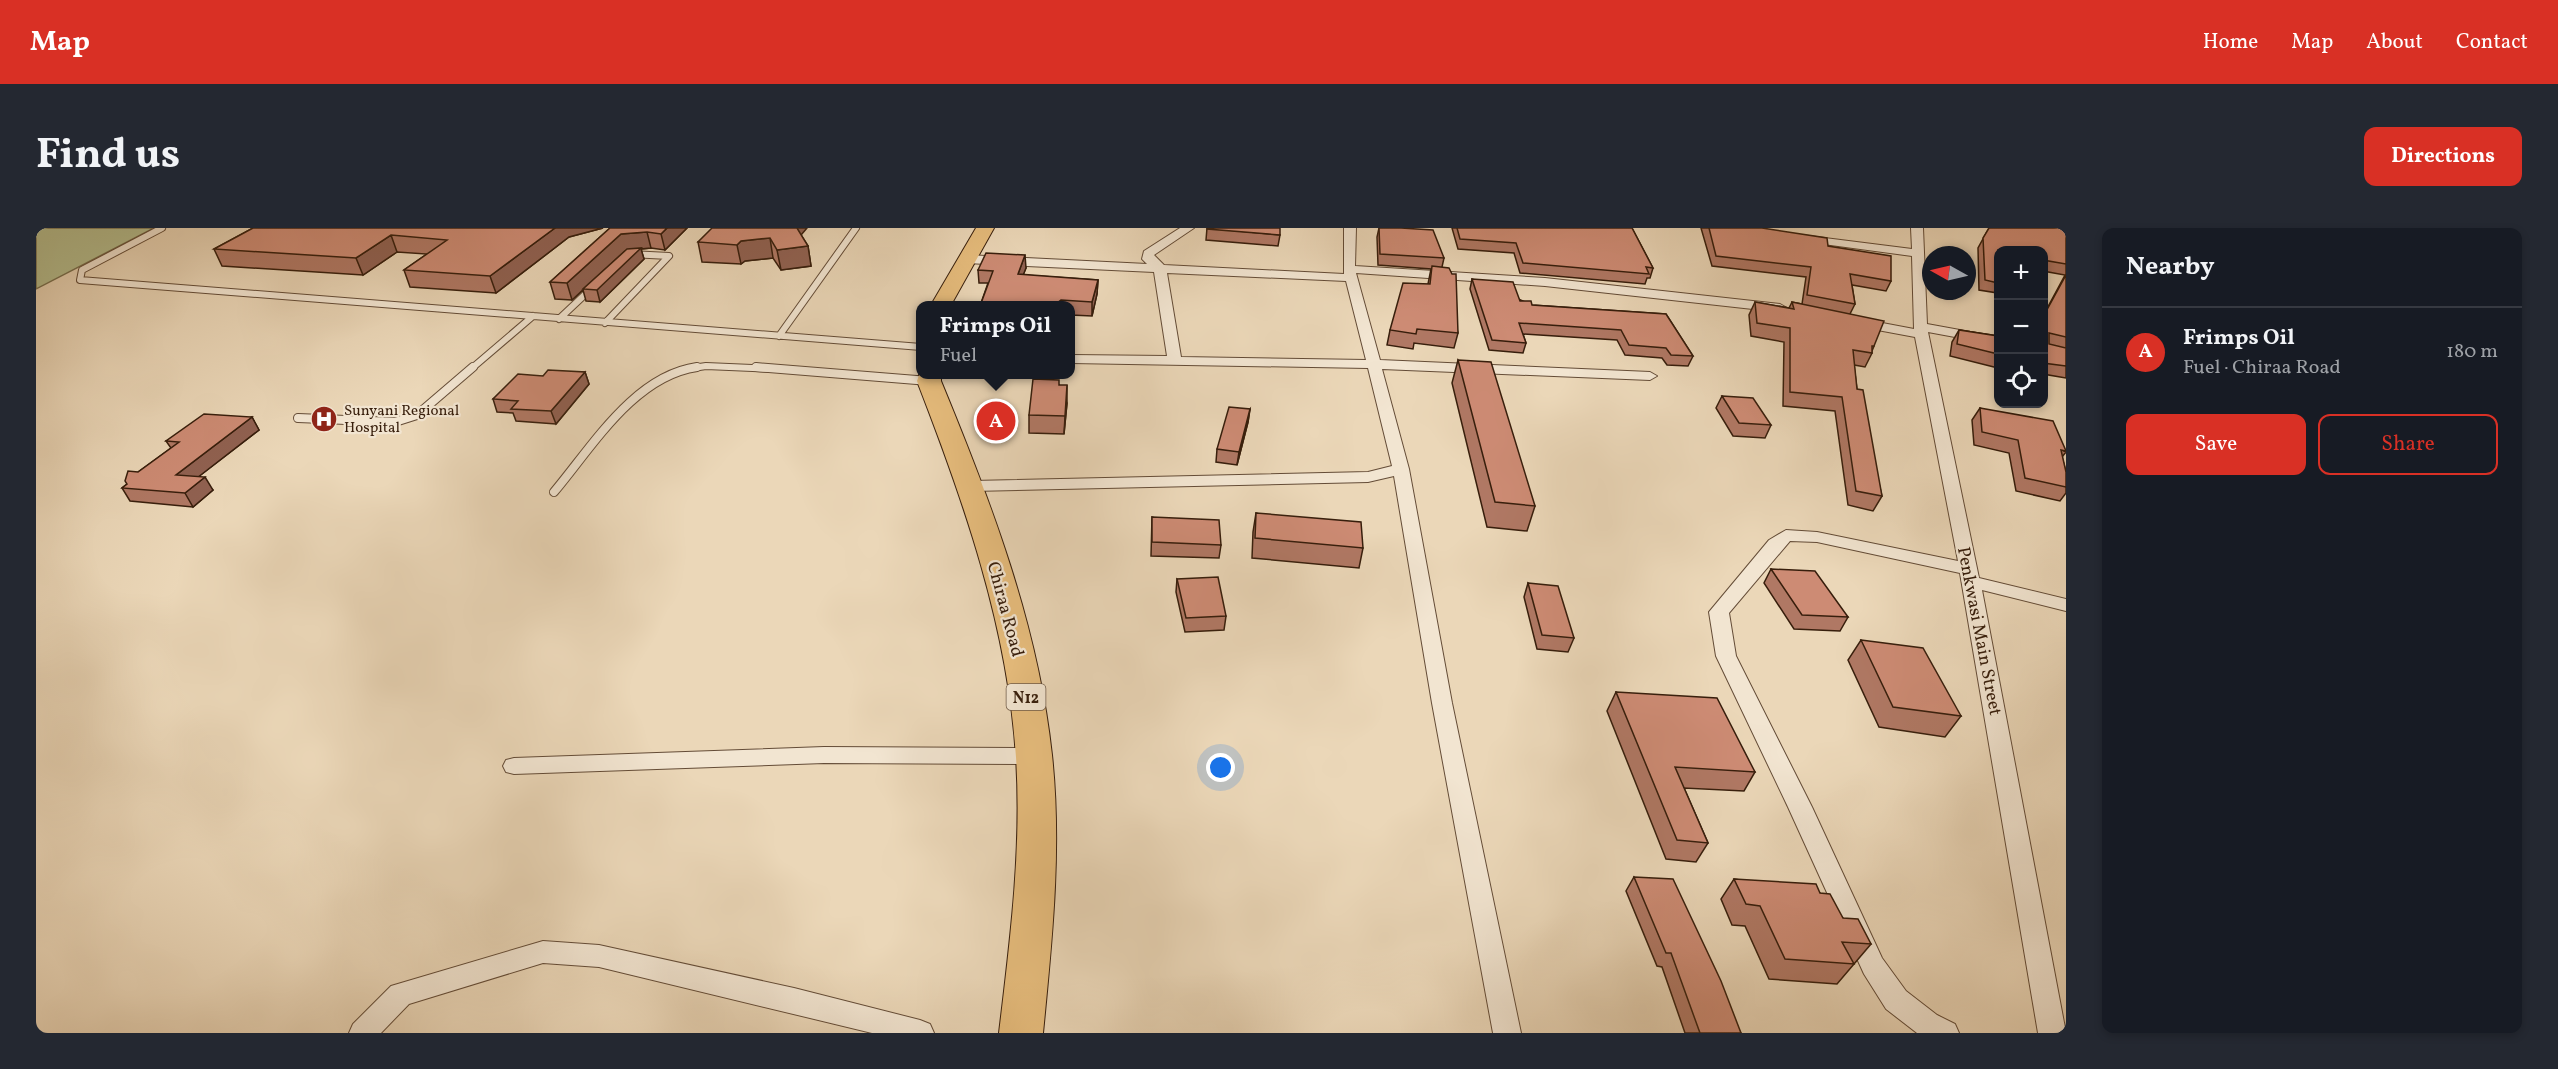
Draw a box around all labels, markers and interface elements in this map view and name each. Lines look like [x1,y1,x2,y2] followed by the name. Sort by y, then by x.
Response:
[30,23,90,62] text: Map
[2203,28,2258,57] text: Home
[2291,28,2333,57] text: Map
[2366,28,2423,57] text: About
[2456,28,2528,57] text: Contact
[36,127,180,186] text: Find us
[2364,127,2522,186] button: Directions
[1922,246,1976,300] north arrow
[1994,246,2048,408] map controls
[1994,246,2048,300] button: +
[2126,249,2215,285] text: Nearby
[1994,300,2048,354] button: −
[916,301,1075,379] popup
[940,311,1051,342] text: Frimps Oil
[2183,323,2295,354] text: Frimps Oil
[2138,338,2153,366] text: A
[2446,338,2498,366] text: 180 m
[940,342,977,370] text: Fuel
[1994,354,2048,408] button: locate
[2183,354,2341,382] text: Fuel · Chiraa Road
[976,398,1016,444] pin: A
[344,401,459,439] place label: Sunyani Regional Hospital
[309,404,339,434] hospital icon: Sunyani Regional Hospital
[2126,414,2306,475] button: Save
[2318,414,2498,475] button: Share
[1950,545,2007,718] street label: Penkwasi Main Street
[980,559,1029,660] street label: Chiraa Road
[1006,684,1046,710] road number: N12
[1206,753,1235,782] your location

